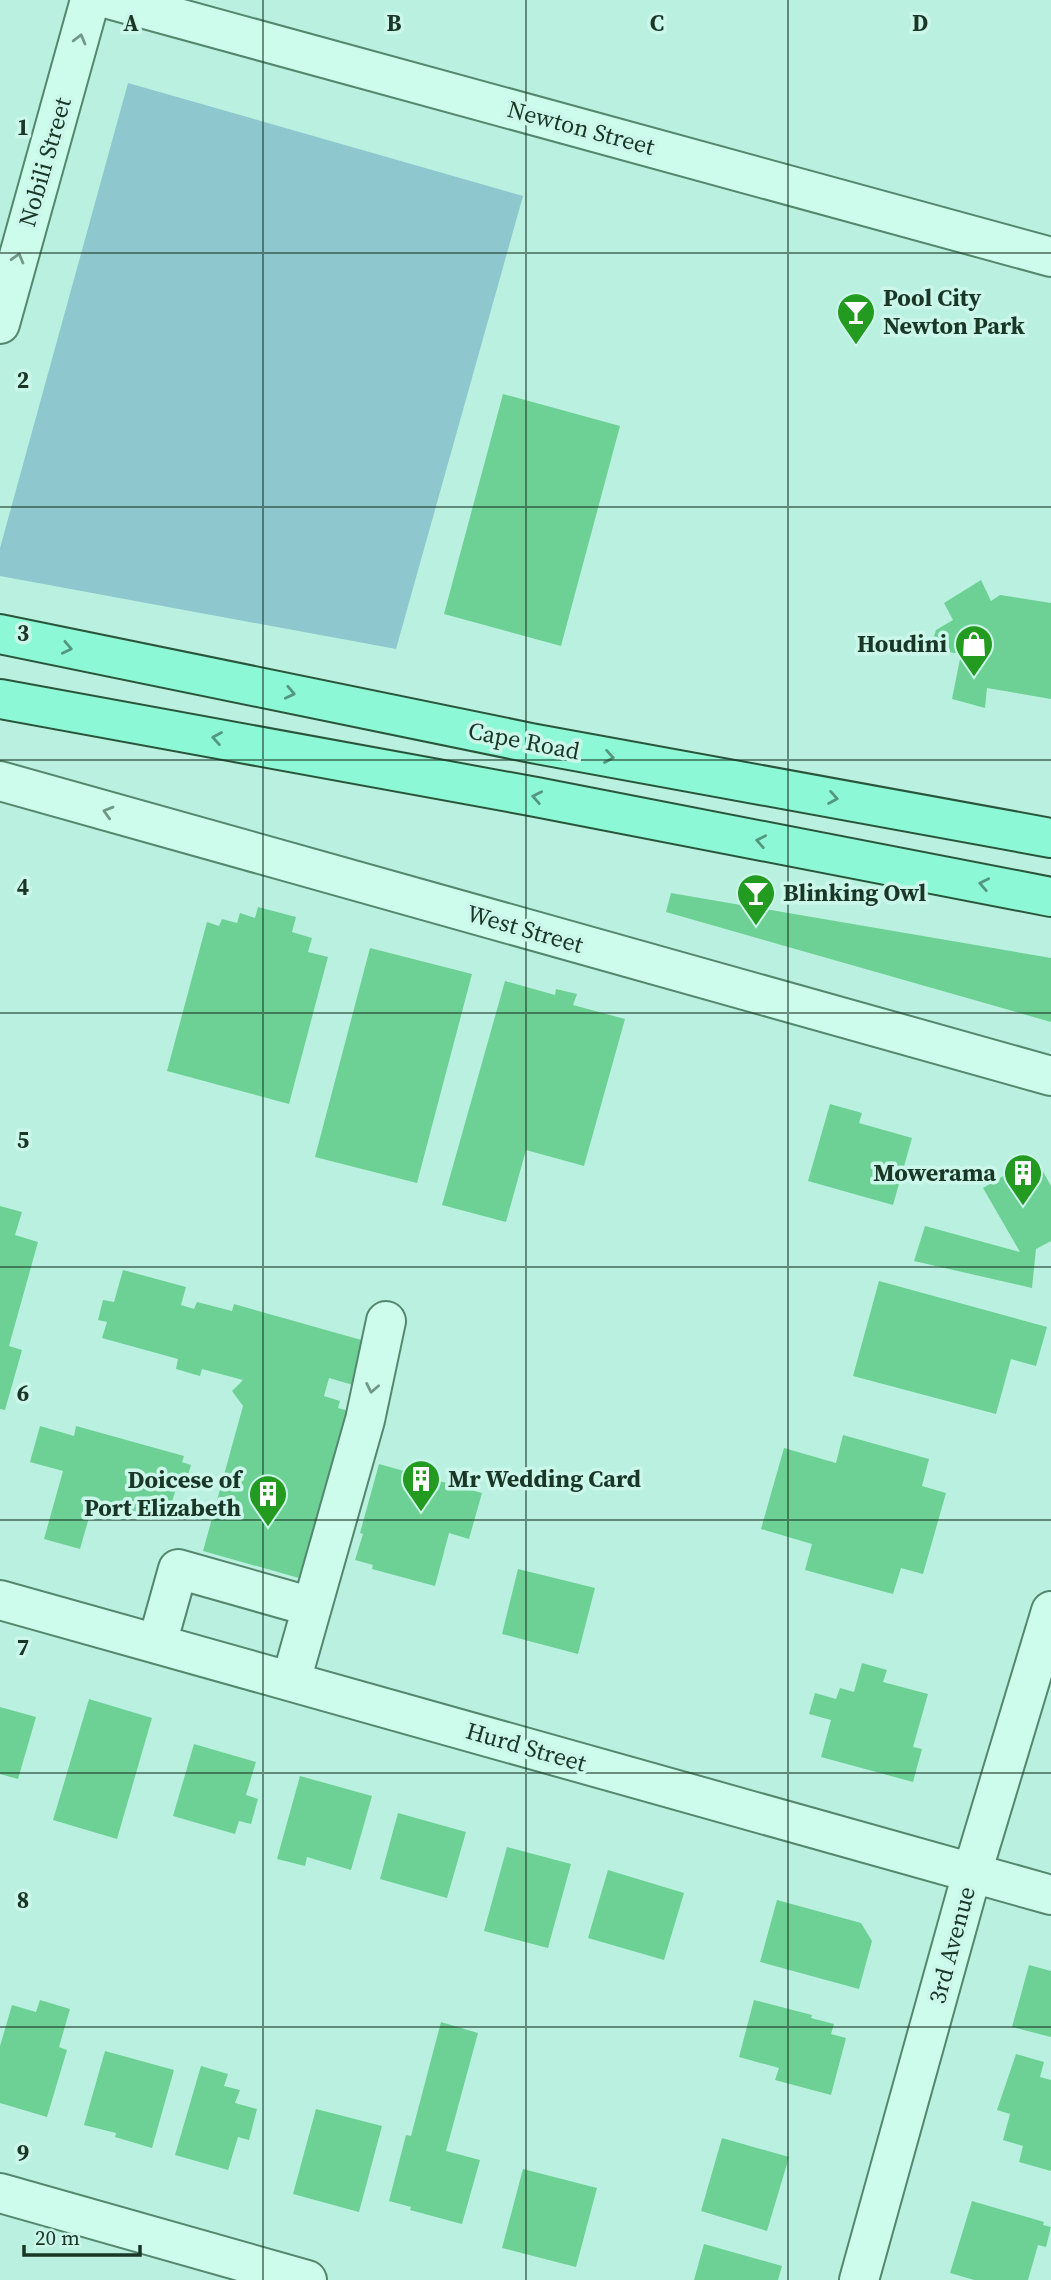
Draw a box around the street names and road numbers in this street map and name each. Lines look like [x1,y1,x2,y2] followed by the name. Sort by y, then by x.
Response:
[504,92,659,163] street label: Newton Street
[10,93,79,230] street label: Nobili Street
[465,714,583,768] street label: Cape Road
[463,896,587,961] street label: West Street
[462,1714,590,1779] street label: Hurd Street
[920,1883,983,2007] street label: 3rd Avenue

